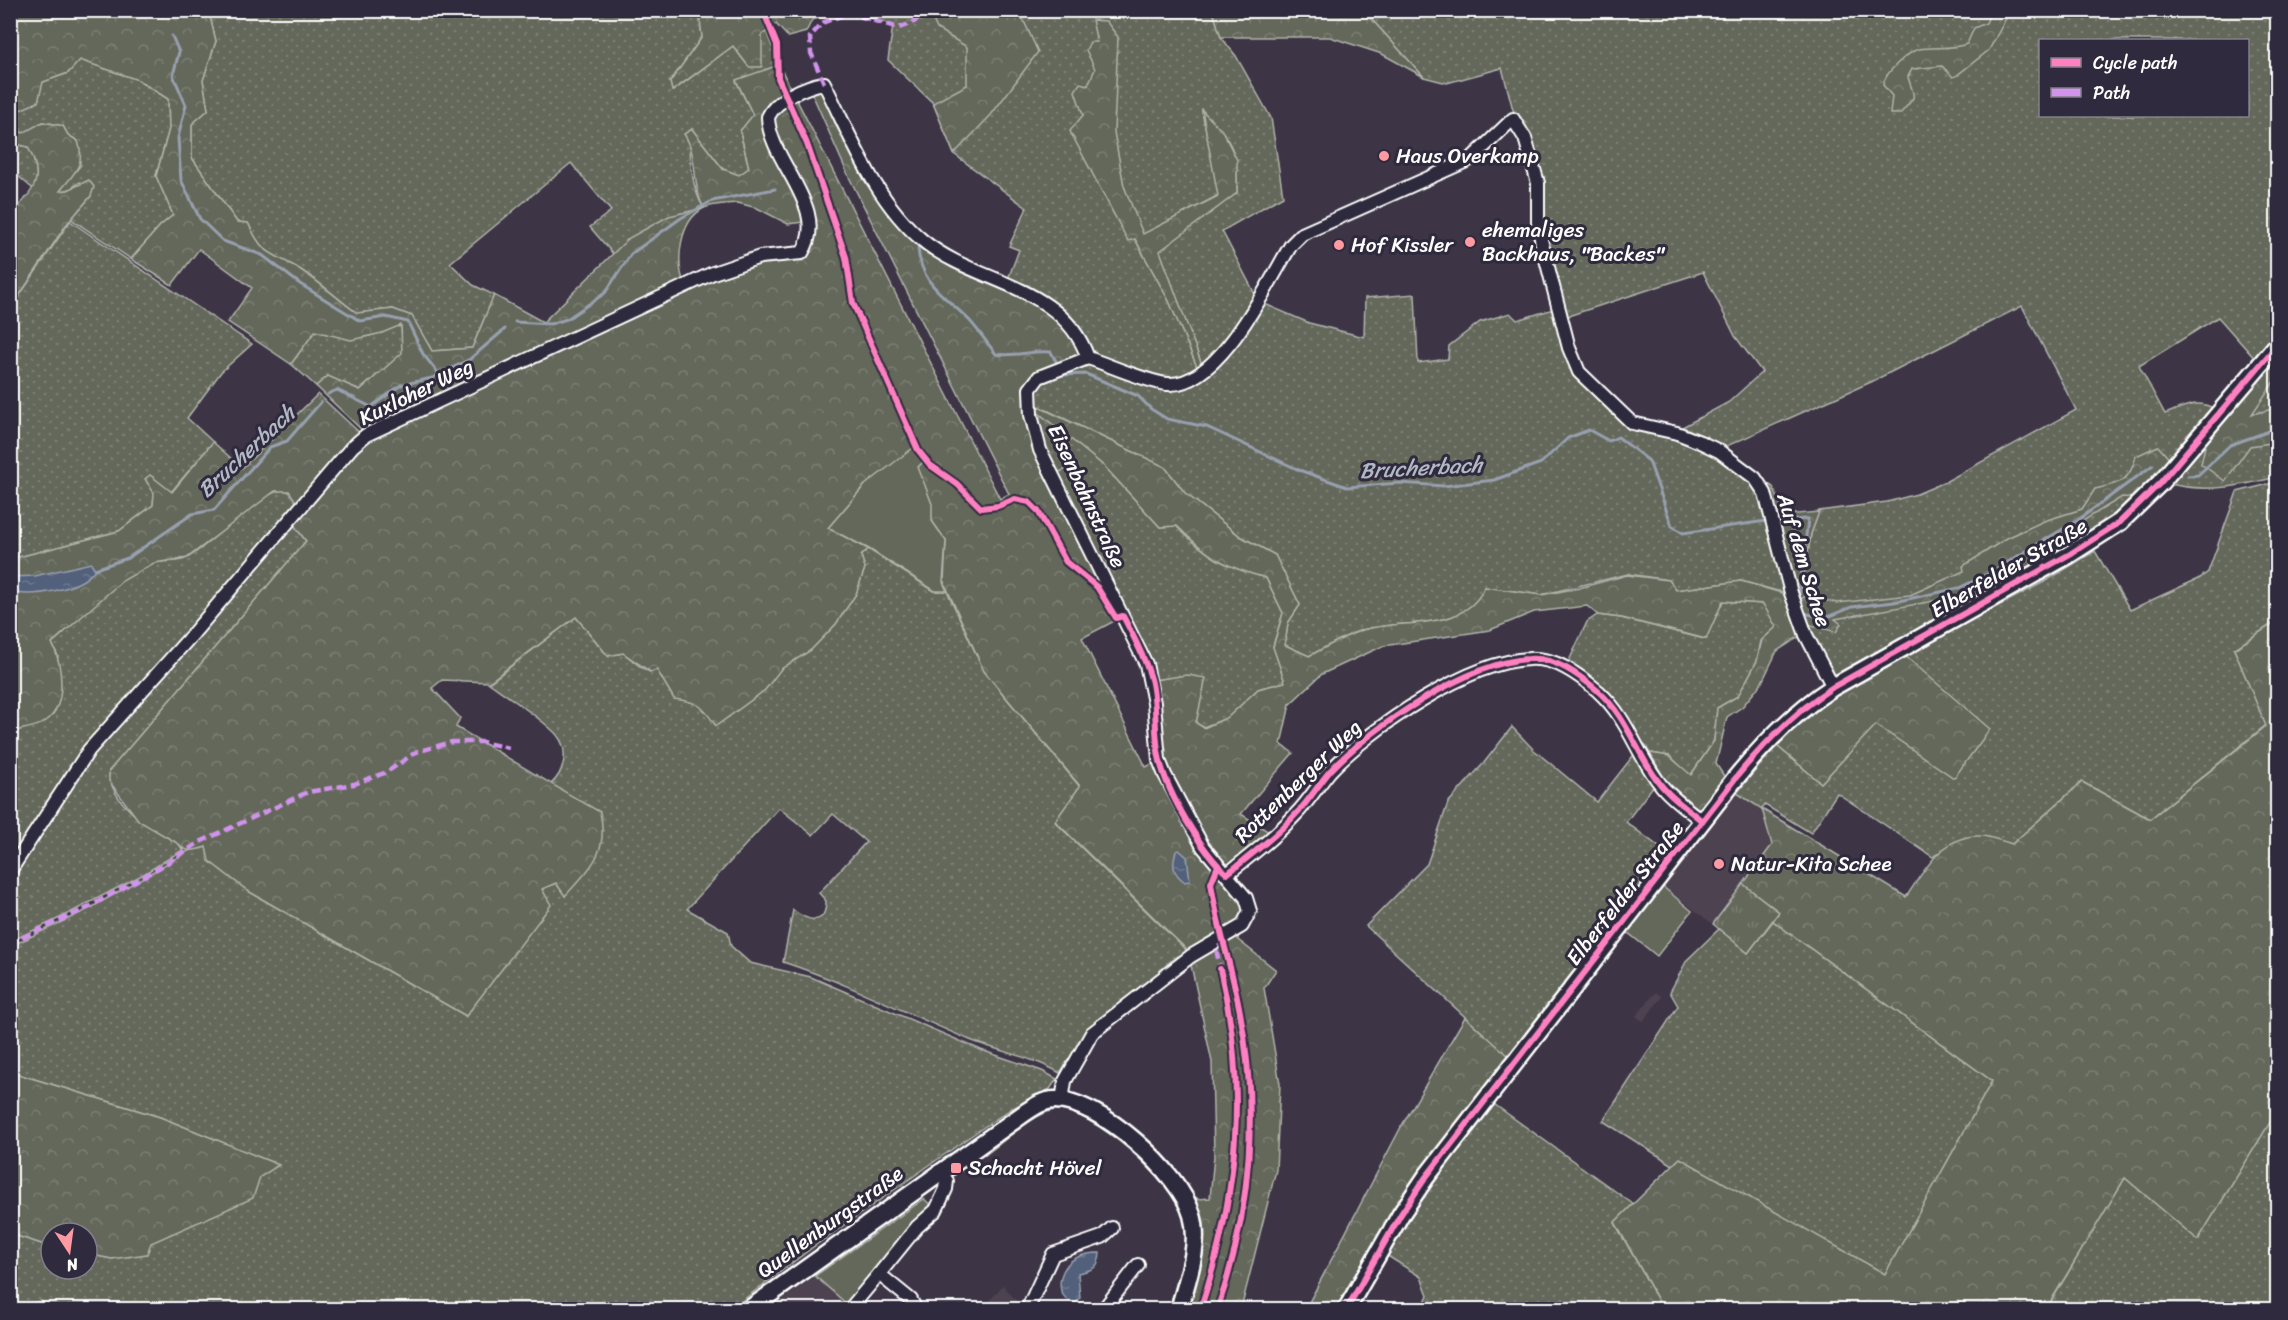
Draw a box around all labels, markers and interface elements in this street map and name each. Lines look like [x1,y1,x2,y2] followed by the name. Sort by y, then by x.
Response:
[2039,39,2249,117] legend
[2093,47,2177,79] text: Cycle path
[2093,77,2130,109] text: Path
[1396,137,1539,175] place label: Haus Overkamp
[1377,149,1391,163] marker: Haus Overkamp
[1482,211,1666,273] place label: ehemaliges Backhaus, "Backes"
[1351,226,1454,264] place label: Hof Kissler
[1463,235,1477,249] marker: ehemaliges Backhaus, "Backes"
[1332,238,1346,252] marker: Hof Kissler
[352,348,480,436] street label: Kuxloher Weg
[188,394,306,508] water label: Brucherbach
[1037,417,1137,575] street label: Eisenbahnstraße
[1359,445,1486,490] water label: Brucherbach
[1765,487,1843,632] street label: Auf dem Schee
[1923,507,2095,629] street label: Elberfelder Straße
[1225,710,1371,852] street label: Rottenberger Weg
[1556,812,1694,974] street label: Elberfelder Straße
[1731,845,1892,883] place label: Natur-Kita Schee
[1712,857,1726,871] marker: Natur-Kita Schee
[968,1149,1102,1187] place label: Schacht Hövel
[749,1156,911,1288] street label: Quellenburgstraße
[949,1161,963,1175] marker: Schacht Hövel
[39,1221,99,1281] north arrow
[63,1250,82,1281] text: N

